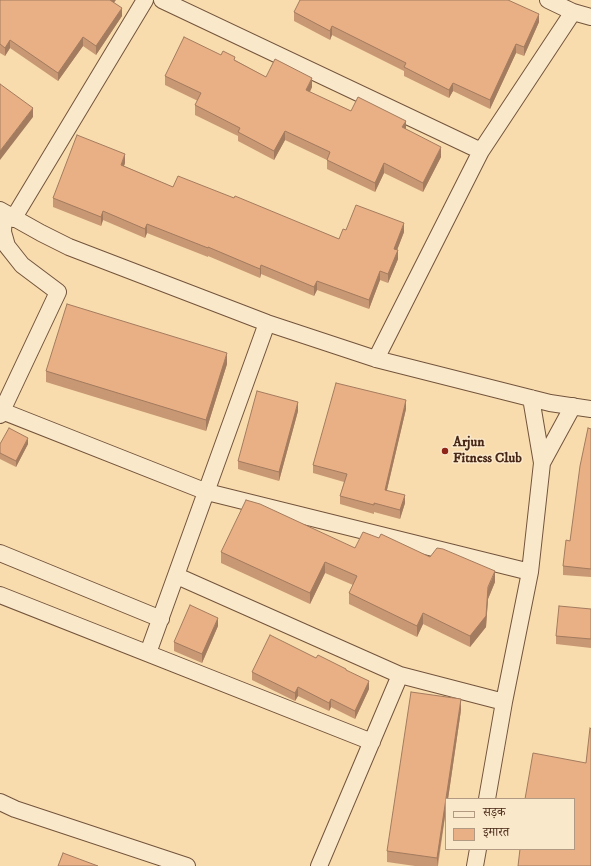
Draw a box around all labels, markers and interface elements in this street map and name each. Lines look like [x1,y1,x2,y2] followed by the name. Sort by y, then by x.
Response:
[453,435,522,468] place label: Arjun Fitness Club
[440,446,450,456] marker: Arjun Fitness Club
[445,798,575,850] legend
[483,805,506,820] text: सड़क
[483,825,509,840] text: इमारत

